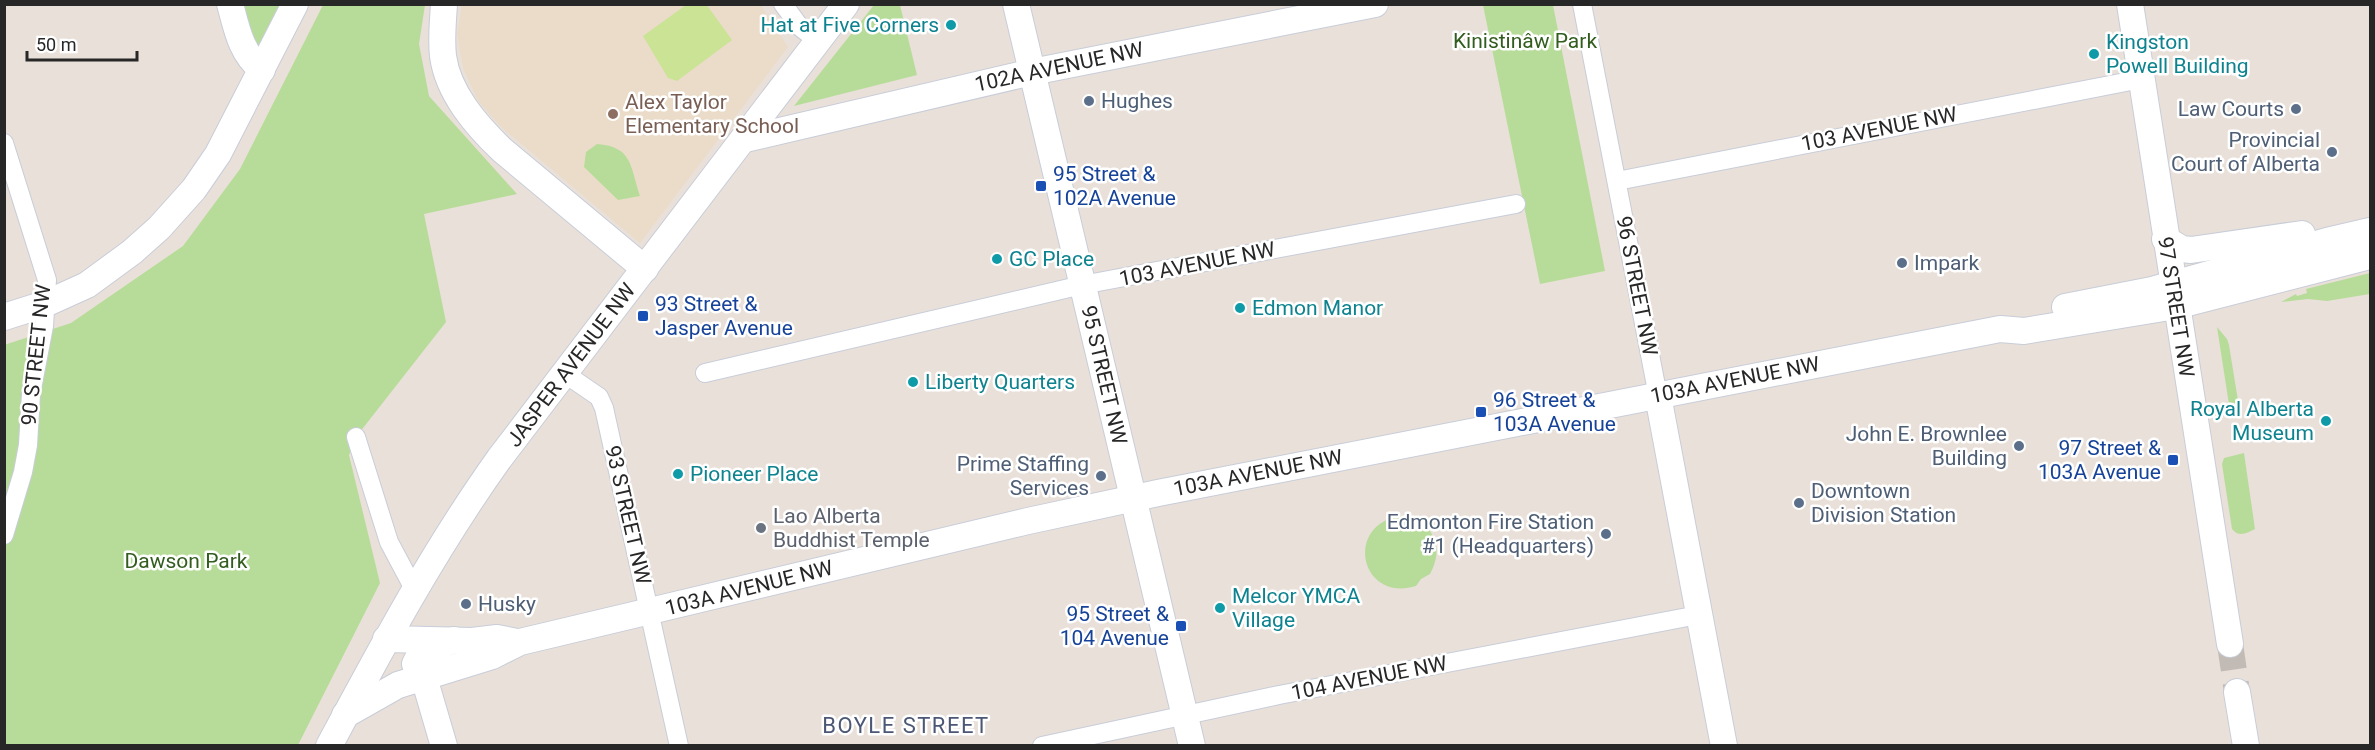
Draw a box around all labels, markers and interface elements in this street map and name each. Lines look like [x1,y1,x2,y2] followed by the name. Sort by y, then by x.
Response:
[760,13,939,37] place label: Hat at Five Corners
[944,18,958,32] marker: Hat at Five Corners
[27,24,136,62] scale bar
[1453,29,1597,53] park label: Kinistinâw Park
[2106,30,2249,78] place label: Kingston Powell Building
[36,34,76,55] text: 50 m
[972,37,1146,97] street label: 102A AVENUE NW
[2087,47,2101,61] marker: Kingston Powell Building
[1101,89,1173,113] place label: Hughes
[625,90,799,138] place label: Alex Taylor Elementary School
[1082,94,1096,108] marker: Hughes
[2178,97,2284,121] place label: Law Courts
[1799,102,1959,156] street label: 103 AVENUE NW
[2289,102,2303,116] marker: Law Courts
[606,107,620,121] marker: Alex Taylor Elementary School
[2171,128,2320,176] place label: Provincial Court of Alberta
[2325,145,2339,159] marker: Provincial Court of Alberta
[1053,162,1176,210] place label: 95 Street & 102A Avenue
[1034,179,1048,193] marker: 95 Street & 102A Avenue
[1612,214,1662,358] street label: 96 STREET NW
[2153,235,2199,379] street label: 97 STREET NW
[1117,237,1277,291] street label: 103 AVENUE NW
[1009,247,1094,271] place label: GC Place
[1914,251,1979,275] place label: Impark
[990,252,1004,266] marker: GC Place
[1895,256,1909,270] marker: Impark
[502,278,640,451] street label: JASPER AVENUE NW
[17,283,55,427] street label: 90 STREET NW
[655,292,793,340] place label: 93 Street & Jasper Avenue
[1252,296,1383,320] place label: Edmon Manor
[1233,301,1247,315] marker: Edmon Manor
[1076,303,1132,447] street label: 95 STREET NW
[636,309,650,323] marker: 93 Street & Jasper Avenue
[1648,352,1822,408] street label: 103A AVENUE NW
[925,370,1075,394] place label: Liberty Quarters
[906,375,920,389] marker: Liberty Quarters
[1493,388,1616,436] place label: 96 Street & 103A Avenue
[2190,397,2314,445] place label: Royal Alberta Museum
[1474,405,1488,419] marker: 96 Street & 103A Avenue
[2319,414,2333,428] marker: Royal Alberta Museum
[1846,422,2007,470] place label: John E. Brownlee Building
[2038,436,2161,484] place label: 97 Street & 103A Avenue
[2012,439,2026,453] marker: John E. Brownlee Building
[600,443,656,587] street label: 93 STREET NW
[1171,445,1345,501] street label: 103A AVENUE NW
[957,452,1089,500] place label: Prime Staffing Services
[2166,453,2180,467] marker: 97 Street & 103A Avenue
[690,462,818,486] place label: Pioneer Place
[671,467,685,481] marker: Pioneer Place
[1094,469,1108,483] marker: Prime Staffing Services
[1811,479,1956,527] place label: Downtown Division Station
[1792,496,1806,510] marker: Downtown Division Station
[773,504,930,552] place label: Lao Alberta Buddhist Temple
[1387,510,1594,558] place label: Edmonton Fire Station #1 (Headquarters)
[754,521,768,535] marker: Lao Alberta Buddhist Temple
[1599,527,1613,541] marker: Edmonton Fire Station #1 (Headquarters)
[125,549,248,573] park label: Dawson Park
[663,555,836,620] street label: 103A AVENUE NW
[1232,584,1360,632] place label: Melcor YMCA Village
[478,592,536,616] place label: Husky
[459,597,473,611] marker: Husky
[1213,601,1227,615] marker: Melcor YMCA Village
[1060,602,1169,650] place label: 95 Street & 104 Avenue
[1174,619,1188,633] marker: 95 Street & 104 Avenue
[1289,651,1449,705] street label: 104 AVENUE NW
[822,713,990,738] district label: BOYLE STREET

